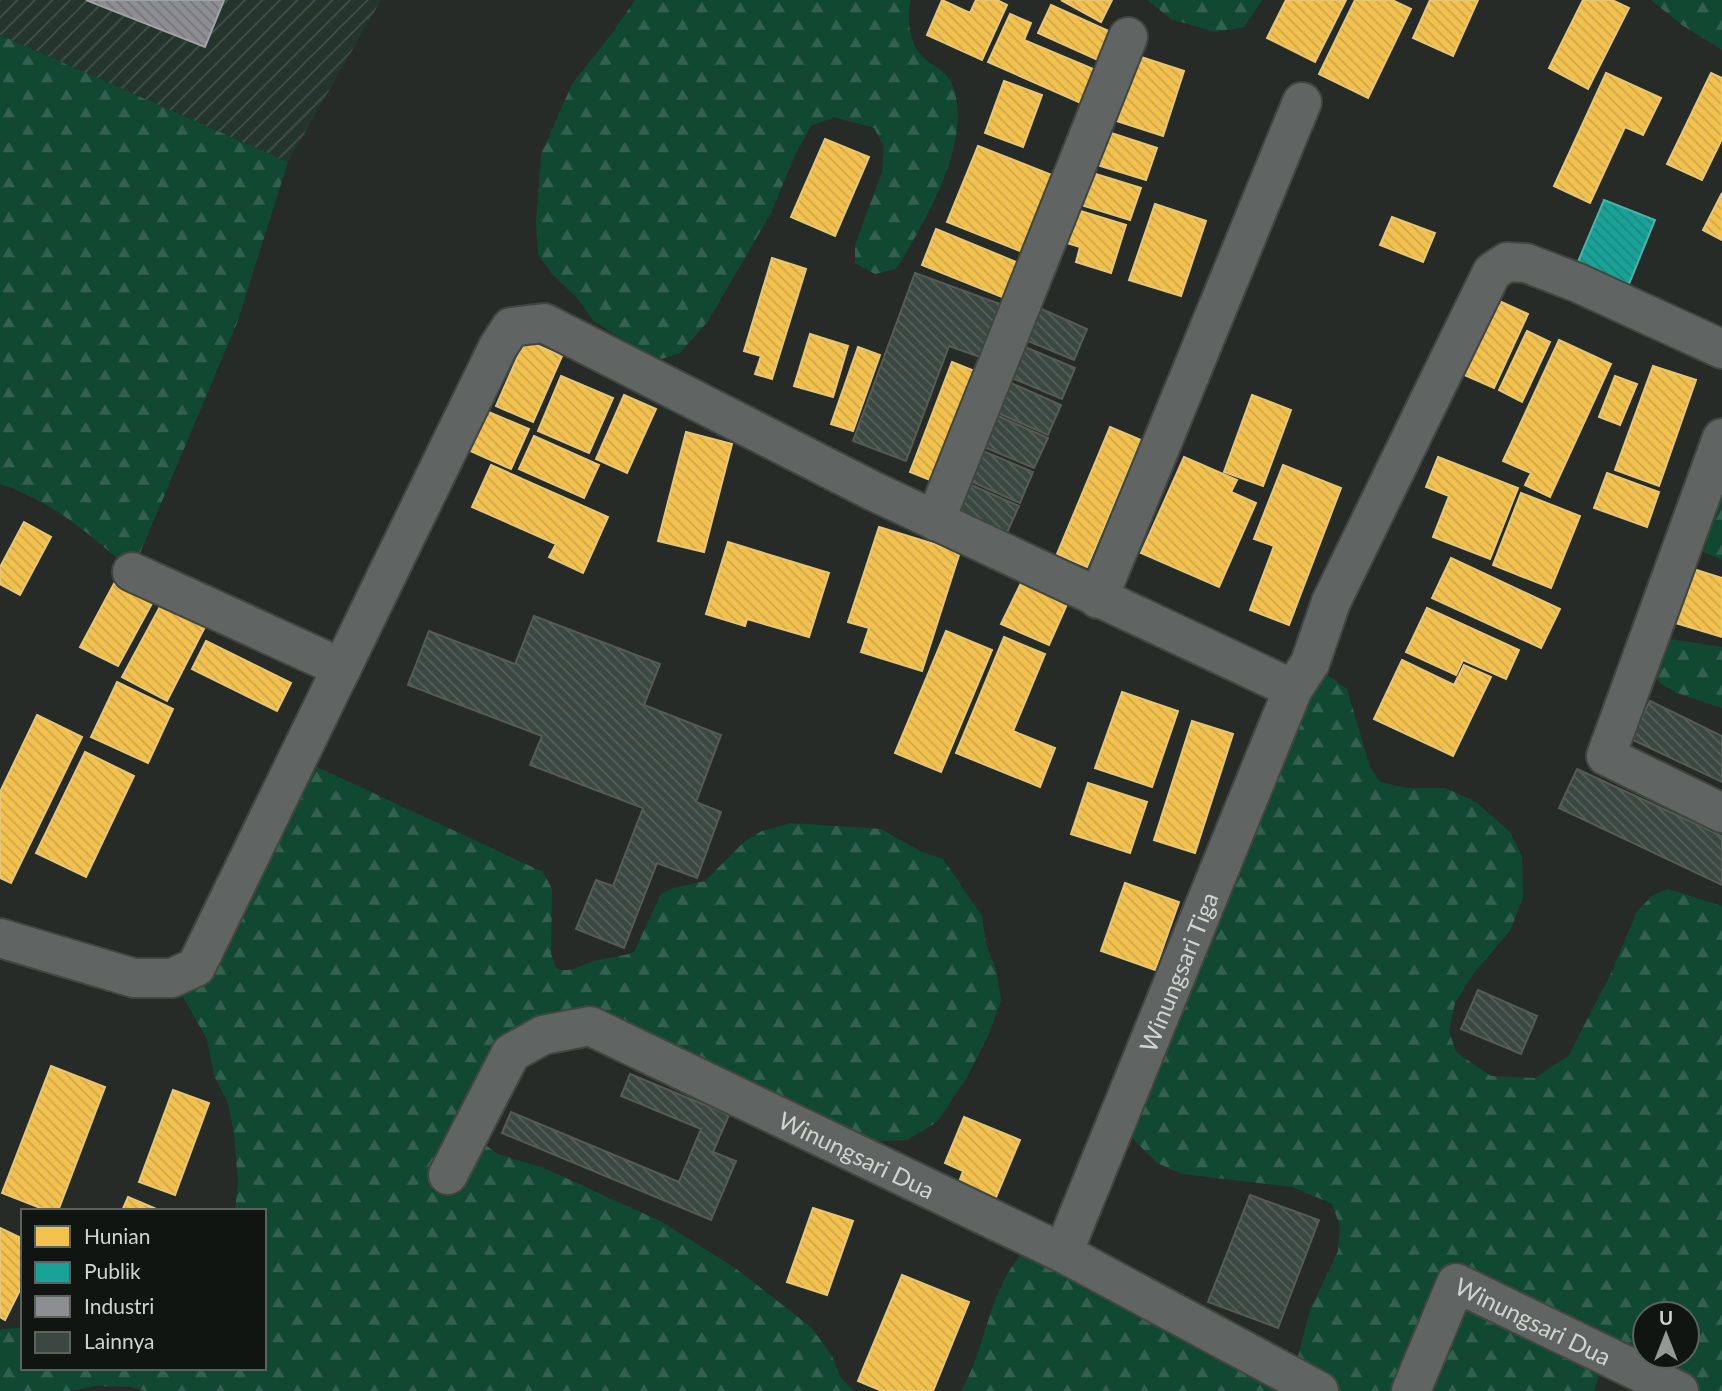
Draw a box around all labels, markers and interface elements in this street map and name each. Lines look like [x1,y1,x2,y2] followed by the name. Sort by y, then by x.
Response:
[1132,887,1223,1056] street label: Winungsari Tiga
[774,1104,940,1204] street label: Winungsari Dua
[21,1209,266,1370] legend
[84,1223,150,1248] text: Hunian
[84,1258,141,1283] text: Publik
[1451,1270,1616,1371] street label: Winungsari Dua
[84,1293,154,1318] text: Industri
[1631,1300,1701,1370] north arrow
[1659,1306,1673,1329] text: U
[84,1328,155,1353] text: Lainnya

